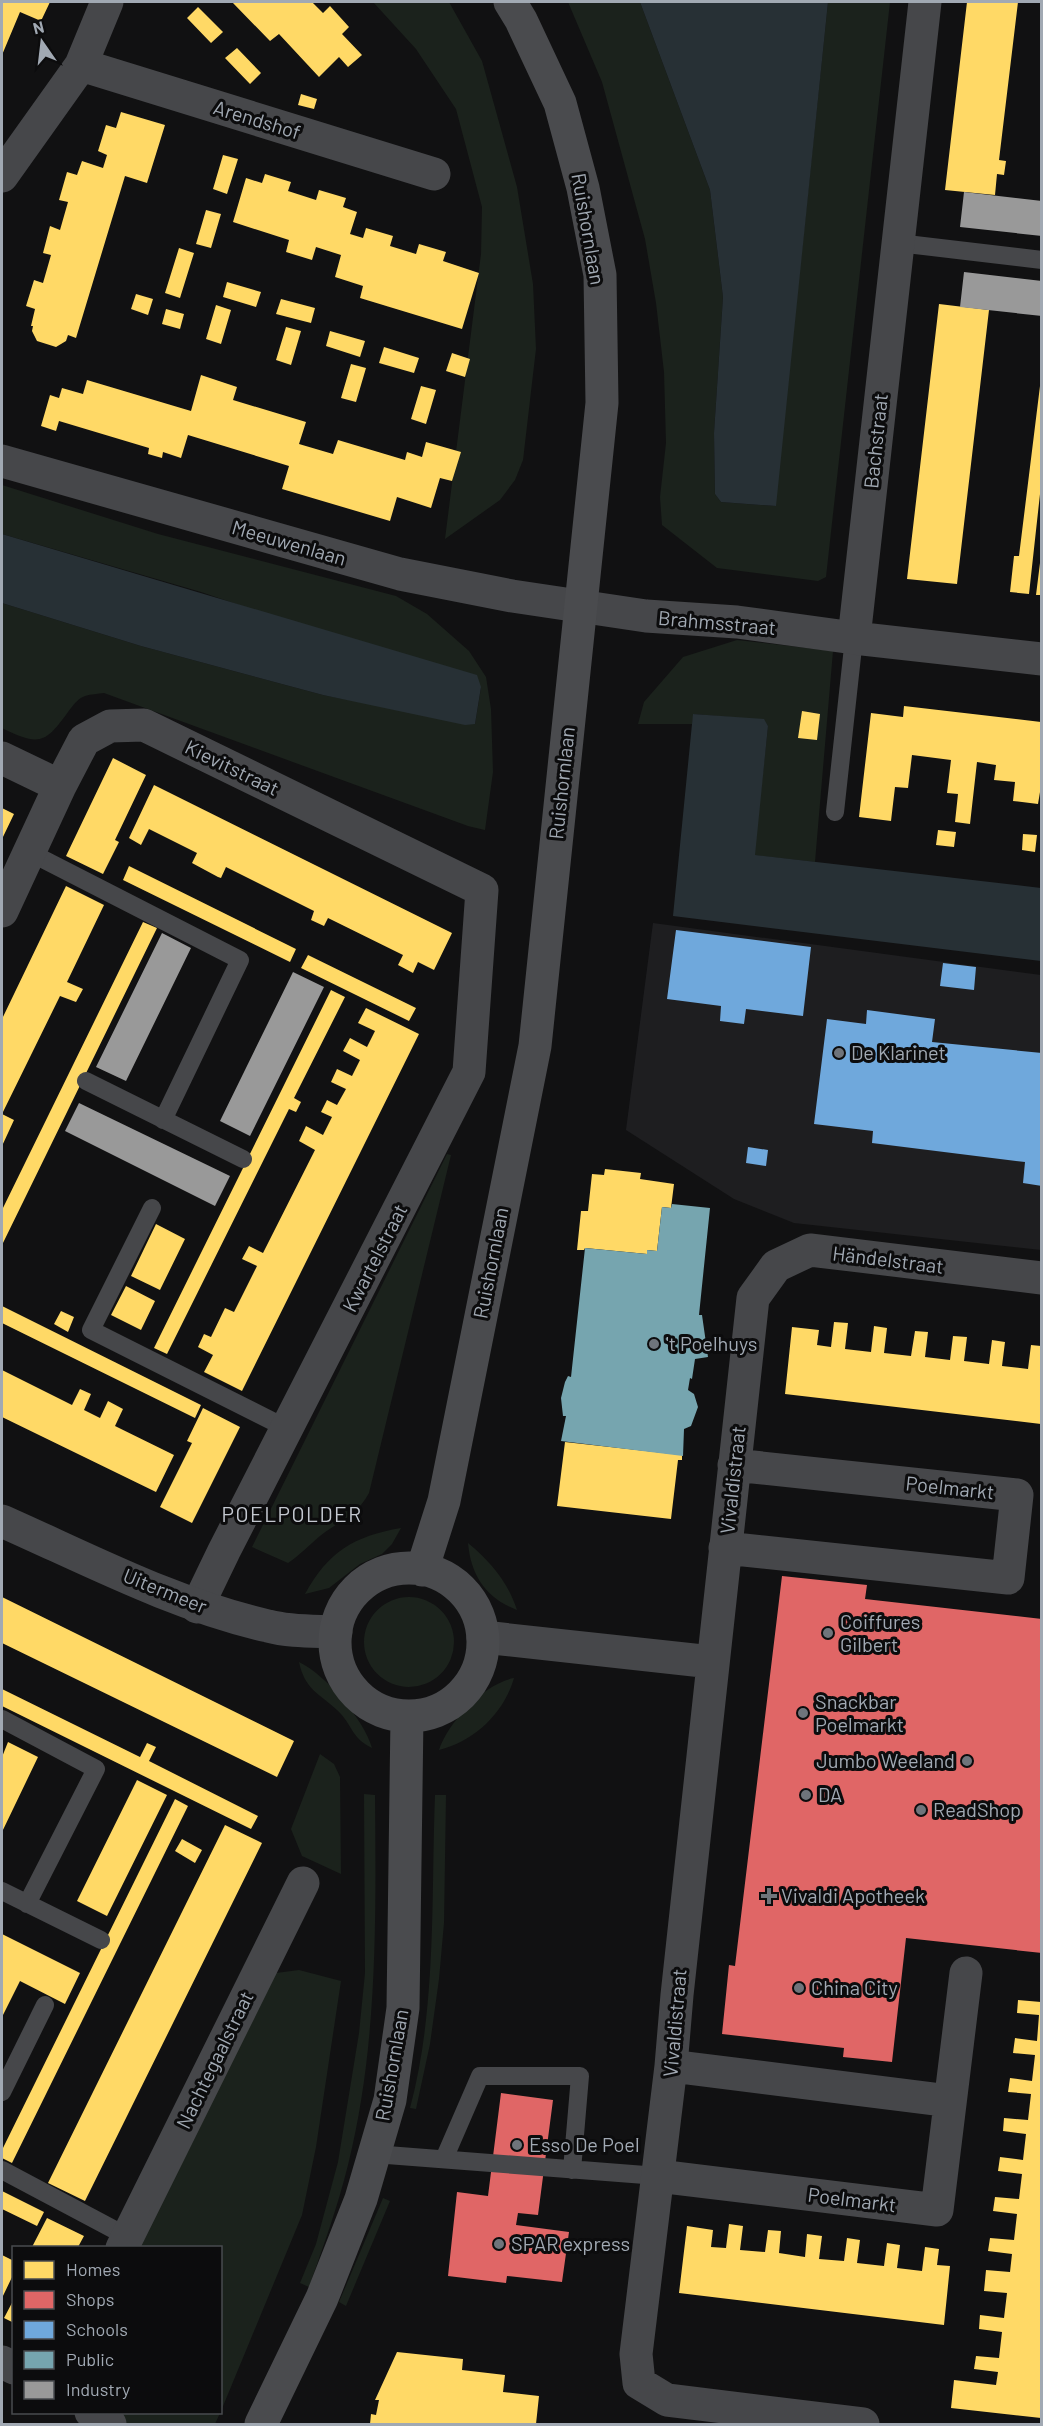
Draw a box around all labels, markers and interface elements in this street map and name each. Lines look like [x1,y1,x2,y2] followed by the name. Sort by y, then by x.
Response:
[12,12,72,72] north arrow
[31,16,46,37] text: N
[211,94,304,144] street label: Arendshof
[567,171,611,287] street label: Ruishornlaan
[858,392,892,490] street label: Bachstraat
[229,514,349,570] street label: Meeuwenlaan
[657,605,777,639] street label: Brahmsstraat
[543,725,579,840] street label: Ruishornlaan
[182,734,283,800] street label: Kievitstraat
[851,1040,946,1064] place label: De Klarinet
[832,1046,846,1060] marker: De Klarinet
[337,1200,412,1315] street label: Kwartelstraat
[467,1205,513,1321] street label: Ruishornlaan
[831,1240,945,1278] street label: Händelstraat
[666,1331,757,1355] place label: 't Poelhuys
[647,1337,661,1351] marker: 't Poelhuys
[714,1425,750,1535] street label: Vivaldistraat
[905,1470,996,1504] street label: Poelmarkt
[221,1501,363,1526] district label: POELPOLDER
[120,1562,211,1618] street label: Uitermeer
[840,1609,920,1656] place label: Coiffures Gilbert
[821,1626,835,1640] marker: Coiffures Gilbert
[815,1689,904,1736] place label: Snackbar Poelmarkt
[796,1706,810,1720] marker: Snackbar Poelmarkt
[816,1748,955,1772] place label: Jumbo Weeland
[960,1754,974,1768] marker: Jumbo Weeland
[818,1782,842,1806] place label: DA
[799,1788,813,1802] marker: DA
[933,1797,1021,1821] place label: ReadShop
[914,1803,928,1817] marker: ReadShop
[781,1883,925,1907] place label: Vivaldi Apotheek
[762,1889,776,1903] marker: Vivaldi Apotheek
[657,1968,691,2078] street label: Vivaldistraat
[811,1975,898,1999] place label: China City
[792,1981,806,1995] marker: China City
[170,1987,258,2132] street label: Nachtegaalstraat
[369,2007,413,2123] street label: Ruishornlaan
[529,2132,640,2156] place label: Esso De Poel
[510,2138,524,2152] marker: Esso De Poel
[806,2182,898,2216] street label: Poelmarkt
[511,2231,630,2255] place label: SPAR express
[492,2237,506,2251] marker: SPAR express
[12,2246,222,2414] legend
[66,2258,120,2280] text: Homes
[66,2288,115,2310] text: Shops
[66,2318,128,2340] text: Schools
[66,2348,114,2370] text: Public
[66,2378,130,2400] text: Industry

